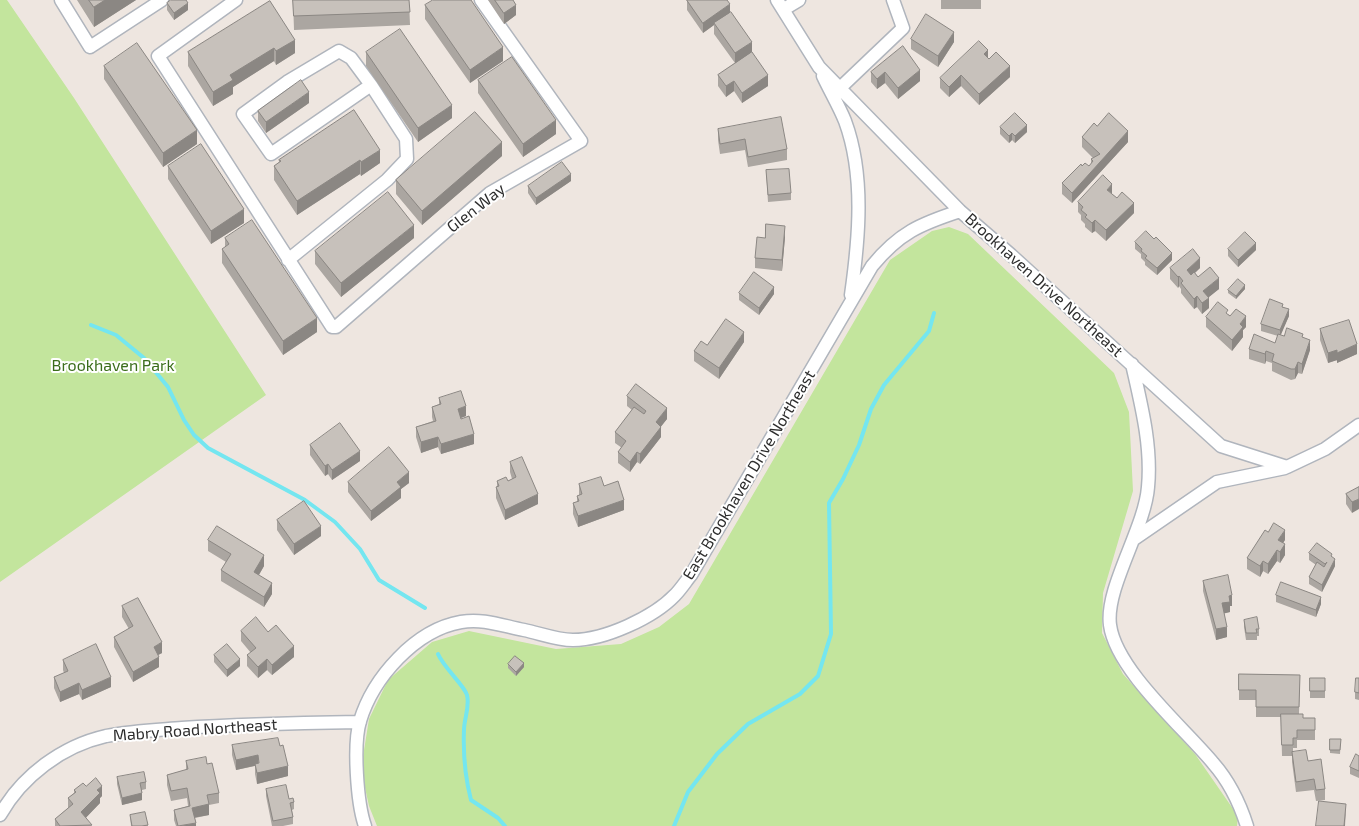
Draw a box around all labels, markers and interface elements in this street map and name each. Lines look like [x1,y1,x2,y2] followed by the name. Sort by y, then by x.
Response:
[443,179,509,237] street label: Glen Way
[961,209,1127,361] street label: Brookhaven Drive Northeast
[51,356,175,376] park label: Brookhaven Park
[679,367,819,583] street label: East Brookhaven Drive Northeast
[112,715,278,745] street label: Mabry Road Northeast

